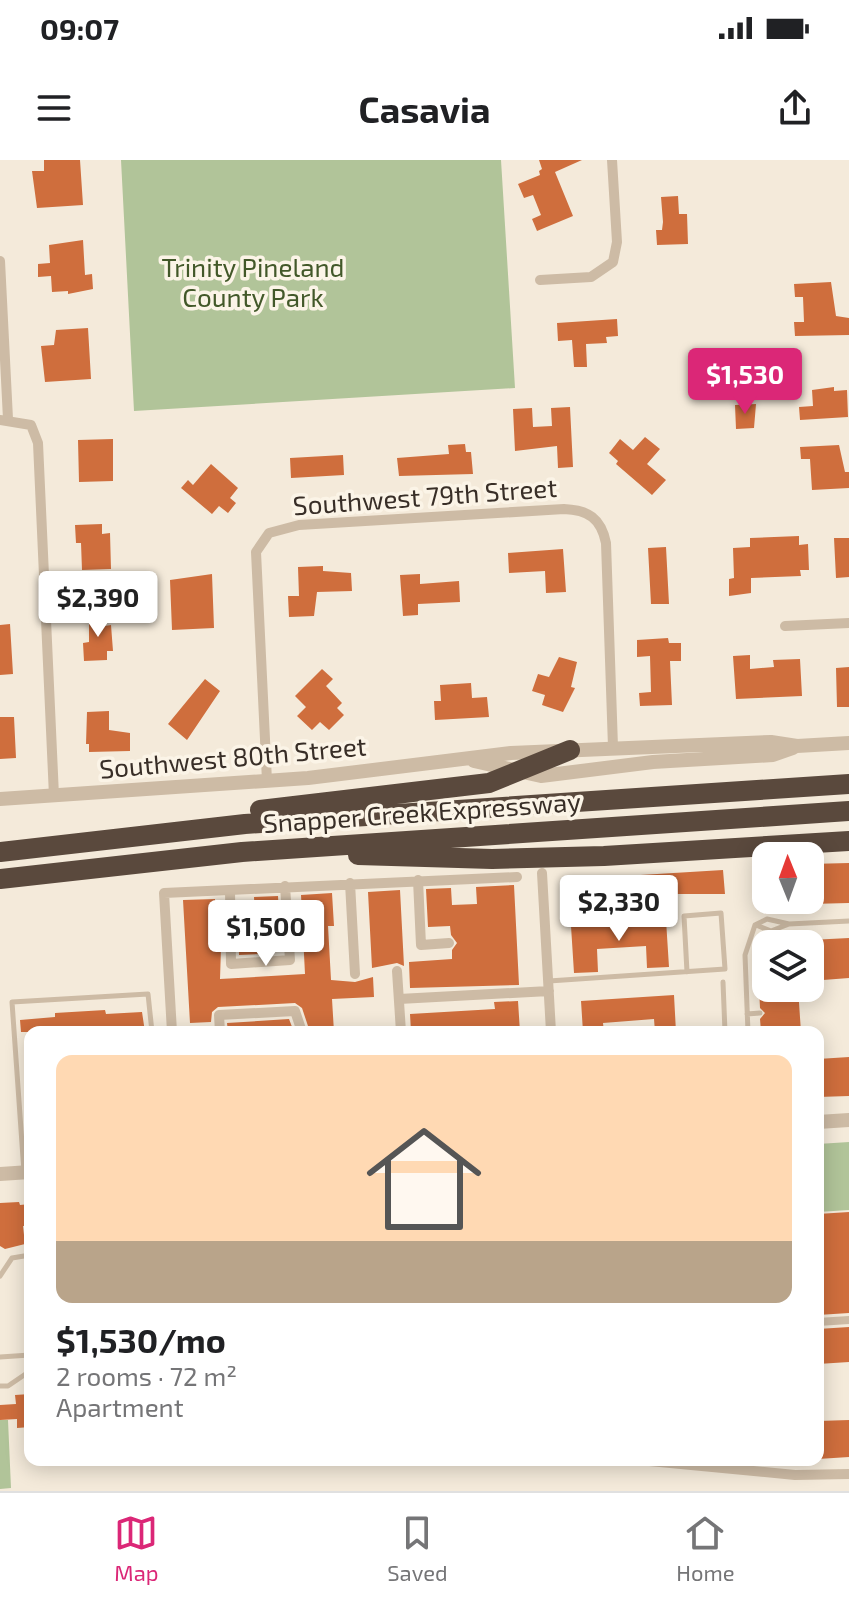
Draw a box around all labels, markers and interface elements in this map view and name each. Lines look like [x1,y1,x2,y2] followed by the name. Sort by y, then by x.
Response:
[40,10,119,46] text: 09:07
[32,86,76,130] icon: menu
[773,86,817,130] icon: share
[358,87,491,130] text: Casavia
[162,251,344,312] park label: Trinity Pineland County Park
[680,348,810,416] pin: $1,530
[706,358,784,389] text: $1,530
[292,471,558,520] street label: Southwest 79th Street
[33,571,163,639] pin: $2,390
[57,581,139,612] text: $2,390
[98,729,368,784] street label: Southwest 80th Street
[262,785,582,838] street label: Snapper Creek Expressway
[752,842,824,914] north arrow
[752,842,824,1002] map controls
[554,875,684,943] pin: $2,330
[578,885,660,916] text: $2,330
[201,900,331,968] pin: $1,500
[226,910,306,941] text: $1,500
[752,930,824,1002] button: layers
[352,1107,496,1251] icon: home
[56,1319,226,1360] text: $1,530/mo
[56,1360,237,1391] text: 2 rooms · 72 m²
[56,1391,184,1422] text: Apartment
[114,1511,159,1585] tab: Map
[387,1511,448,1585] tab: Saved
[676,1511,735,1585] tab: Home

